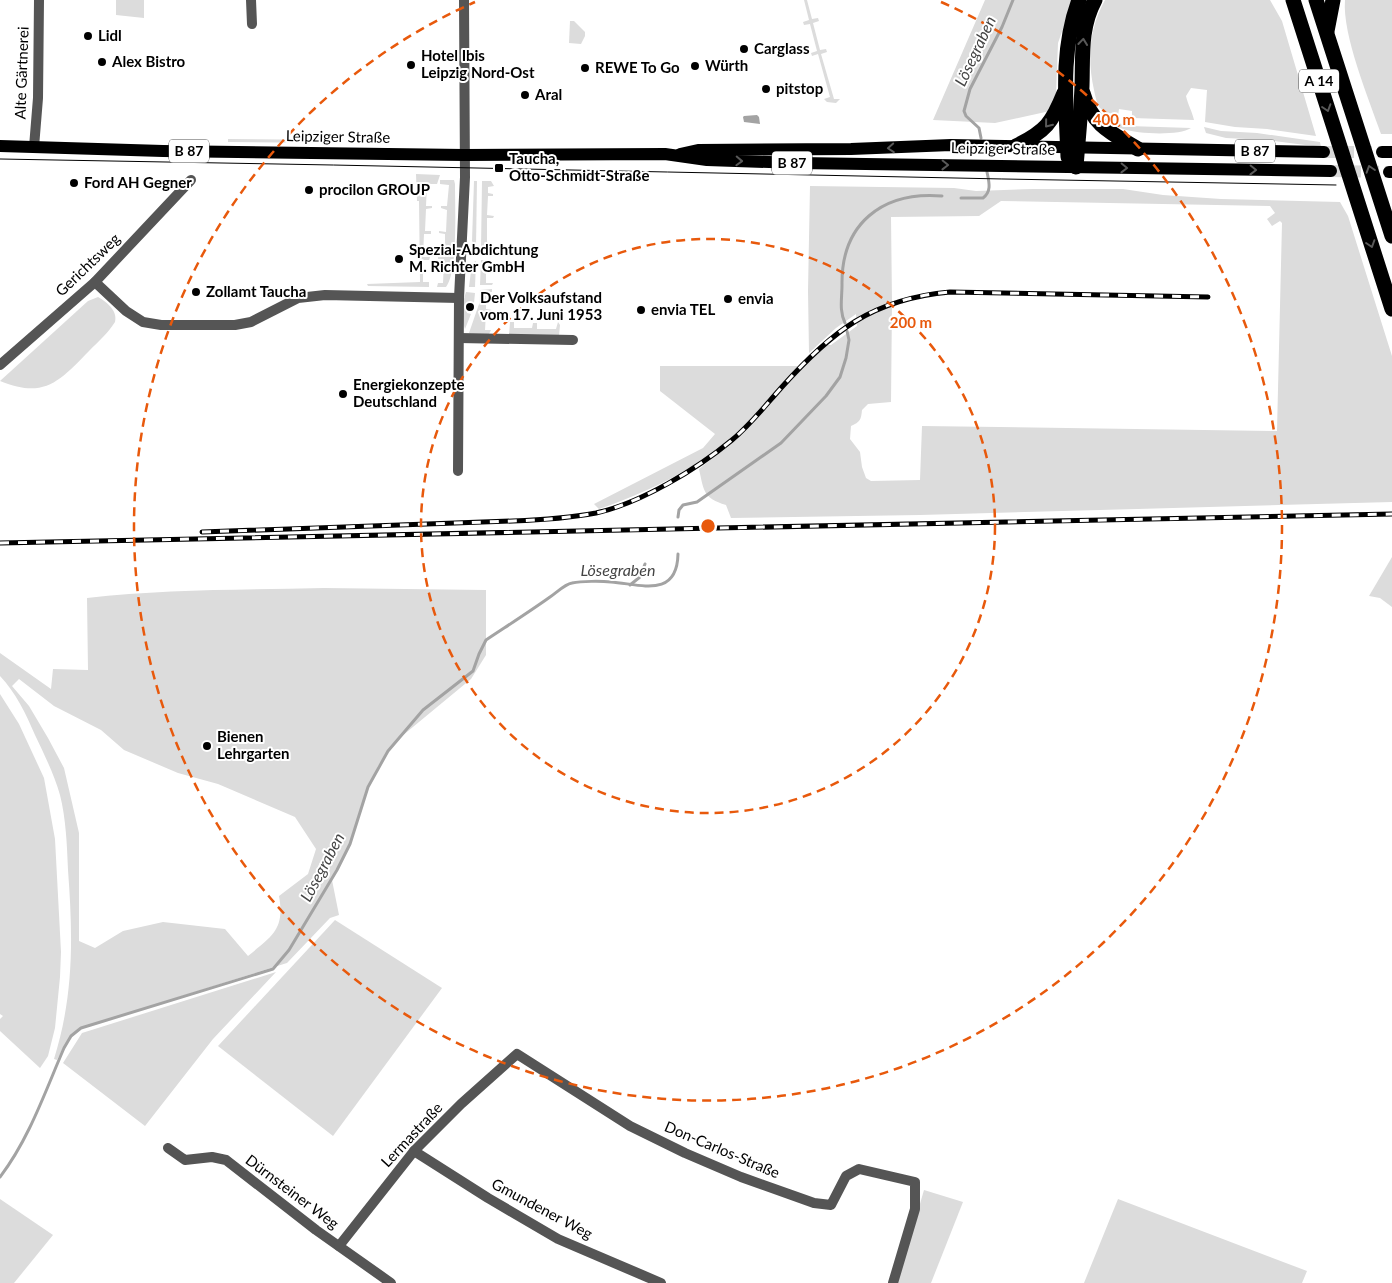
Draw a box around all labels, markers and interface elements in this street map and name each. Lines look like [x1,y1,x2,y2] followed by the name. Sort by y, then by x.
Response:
[950,13,999,89] water label: Lösegraben
[10,26,32,120] street label: Alte Gärtnerei
[98,26,122,44] place label: Lidl
[82,30,94,42] marker: Lidl
[1077,38,1088,46] one-way arrow
[754,39,810,57] place label: Carglass
[738,43,750,55] marker: Carglass
[421,46,535,81] place label: Hotel Ibis Leipzig Nord-Ost
[111,52,186,70] place label: Alex Bistro
[96,56,108,68] marker: Alex Bistro
[705,56,748,74] place label: Würth
[595,58,680,76] place label: REWE To Go
[405,59,417,71] marker: Hotel Ibis Leipzig Nord-Ost
[689,60,701,72] marker: Würth
[579,62,591,74] marker: REWE To Go
[1299,70,1339,92] road number: A 14
[776,79,823,97] place label: pitstop
[760,83,772,95] marker: pitstop
[534,85,562,103] place label: Aral
[519,89,531,101] marker: Aral
[1322,103,1332,111] one-way arrow
[1093,110,1135,128] text: 400 m
[1044,118,1053,127] one-way arrow
[286,126,391,146] street label: Leipziger Straße
[951,138,1056,158] street label: Leipziger Straße
[169,140,209,162] road number: B 87
[1235,140,1275,162] road number: B 87
[887,142,895,153] one-way arrow
[509,149,649,184] place label: Taucha, Otto-Schmidt-Straße
[772,152,812,174] road number: B 87
[736,156,743,166] one-way arrow
[942,160,949,170] one-way arrow
[493,162,505,174] marker: Taucha, Otto-Schmidt-Straße
[1121,163,1129,173] one-way arrow
[1249,165,1257,175] one-way arrow
[1366,165,1376,173] one-way arrow
[84,173,192,191] place label: Ford AH Gegner
[68,177,80,189] marker: Ford AH Gegner
[319,180,430,198] place label: procilon GROUP
[303,184,315,196] marker: procilon GROUP
[51,229,123,299] street label: Gerichtsweg
[1365,239,1375,248] one-way arrow
[409,240,539,275] place label: Spezial-Abdichtung M. Richter GmbH
[393,253,405,265] marker: Spezial-Abdichtung M. Richter GmbH
[206,282,306,300] place label: Zollamt Taucha
[190,286,202,298] marker: Zollamt Taucha
[480,288,602,323] place label: Der Volksaufstand vom 17. Juni 1953
[738,289,774,307] place label: envia
[722,293,734,305] marker: envia
[651,300,715,318] place label: envia TEL
[464,301,476,313] marker: Der Volksaufstand vom 17. Juni 1953
[635,304,647,316] marker: envia TEL
[890,313,932,331] text: 200 m
[353,375,465,410] place label: Energiekonzepte Deutschland
[337,388,349,400] marker: Energiekonzepte Deutschland
[699,517,717,535] centre of rings
[581,560,655,579] water label: Lösegraben
[217,727,290,762] place label: Bienen Lehrgarten
[201,740,213,752] marker: Bienen Lehrgarten
[296,829,348,904] water label: Lösegraben
[377,1098,446,1170] street label: Lermastraße
[662,1117,783,1182] street label: Don-Carlos-Straße
[242,1150,343,1232] street label: Dürnsteiner Weg
[489,1174,596,1242] street label: Gmundener Weg

